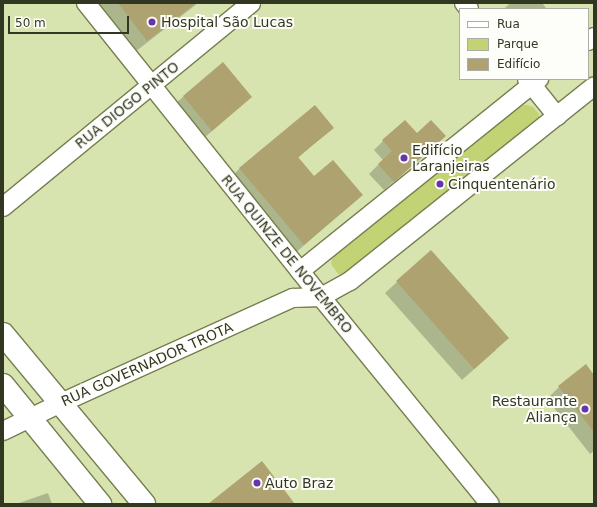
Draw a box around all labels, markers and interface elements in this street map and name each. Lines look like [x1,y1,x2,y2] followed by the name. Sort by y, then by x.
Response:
[10,8,131,34] scale bar
[459,8,589,80] legend
[161,14,293,30] place label: Hospital São Lucas
[15,16,46,30] text: 50 m
[146,16,158,28] marker: Hospital São Lucas
[497,17,520,31] text: Rua
[497,37,538,51] text: Parque
[497,57,540,71] text: Edifício
[72,58,182,152] street label: RUA DIOGO PINTO
[412,142,490,174] place label: Edifício Laranjeiras
[399,153,409,163] marker: Edifício Laranjeiras
[218,171,356,337] street label: RUA QUINZE DE NOVEMBRO
[448,176,556,192] place label: Cinquentenário
[435,179,445,189] marker: Cinquentenário
[59,318,235,410] street label: RUA GOVERNADOR TROTA
[492,393,577,426] place label: Restaurante Aliança
[580,404,590,414] marker: Restaurante Aliança
[265,475,333,491] place label: Auto Braz
[252,478,262,488] marker: Auto Braz

